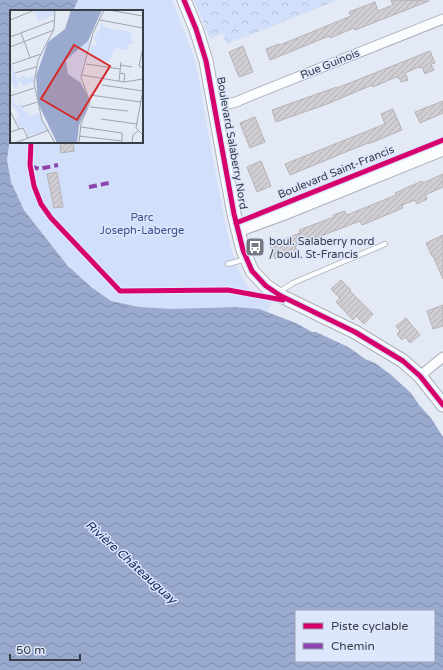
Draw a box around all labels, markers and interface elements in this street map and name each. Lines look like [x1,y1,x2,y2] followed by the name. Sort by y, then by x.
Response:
[10,10,143,143] inset map
[298,46,362,82] street label: Rue Guinois
[214,76,250,210] street label: Boulevard Salaberry Nord
[276,143,396,201] street label: Boulevard Saint-Francis
[100,211,184,237] park label: Parc Joseph-Laberge
[269,235,374,261] place label: boul. Salaberry nord / boul. St-Francis
[244,236,266,258] bus stop icon: boul. Salaberry nord / boul. St-Francis
[83,517,180,608] water label: Rivière Châteauguay
[295,610,435,662] legend
[331,619,409,633] text: Piste cyclable
[10,636,80,662] scale bar
[331,639,375,653] text: Chemin
[16,643,45,657] text: 50 m

